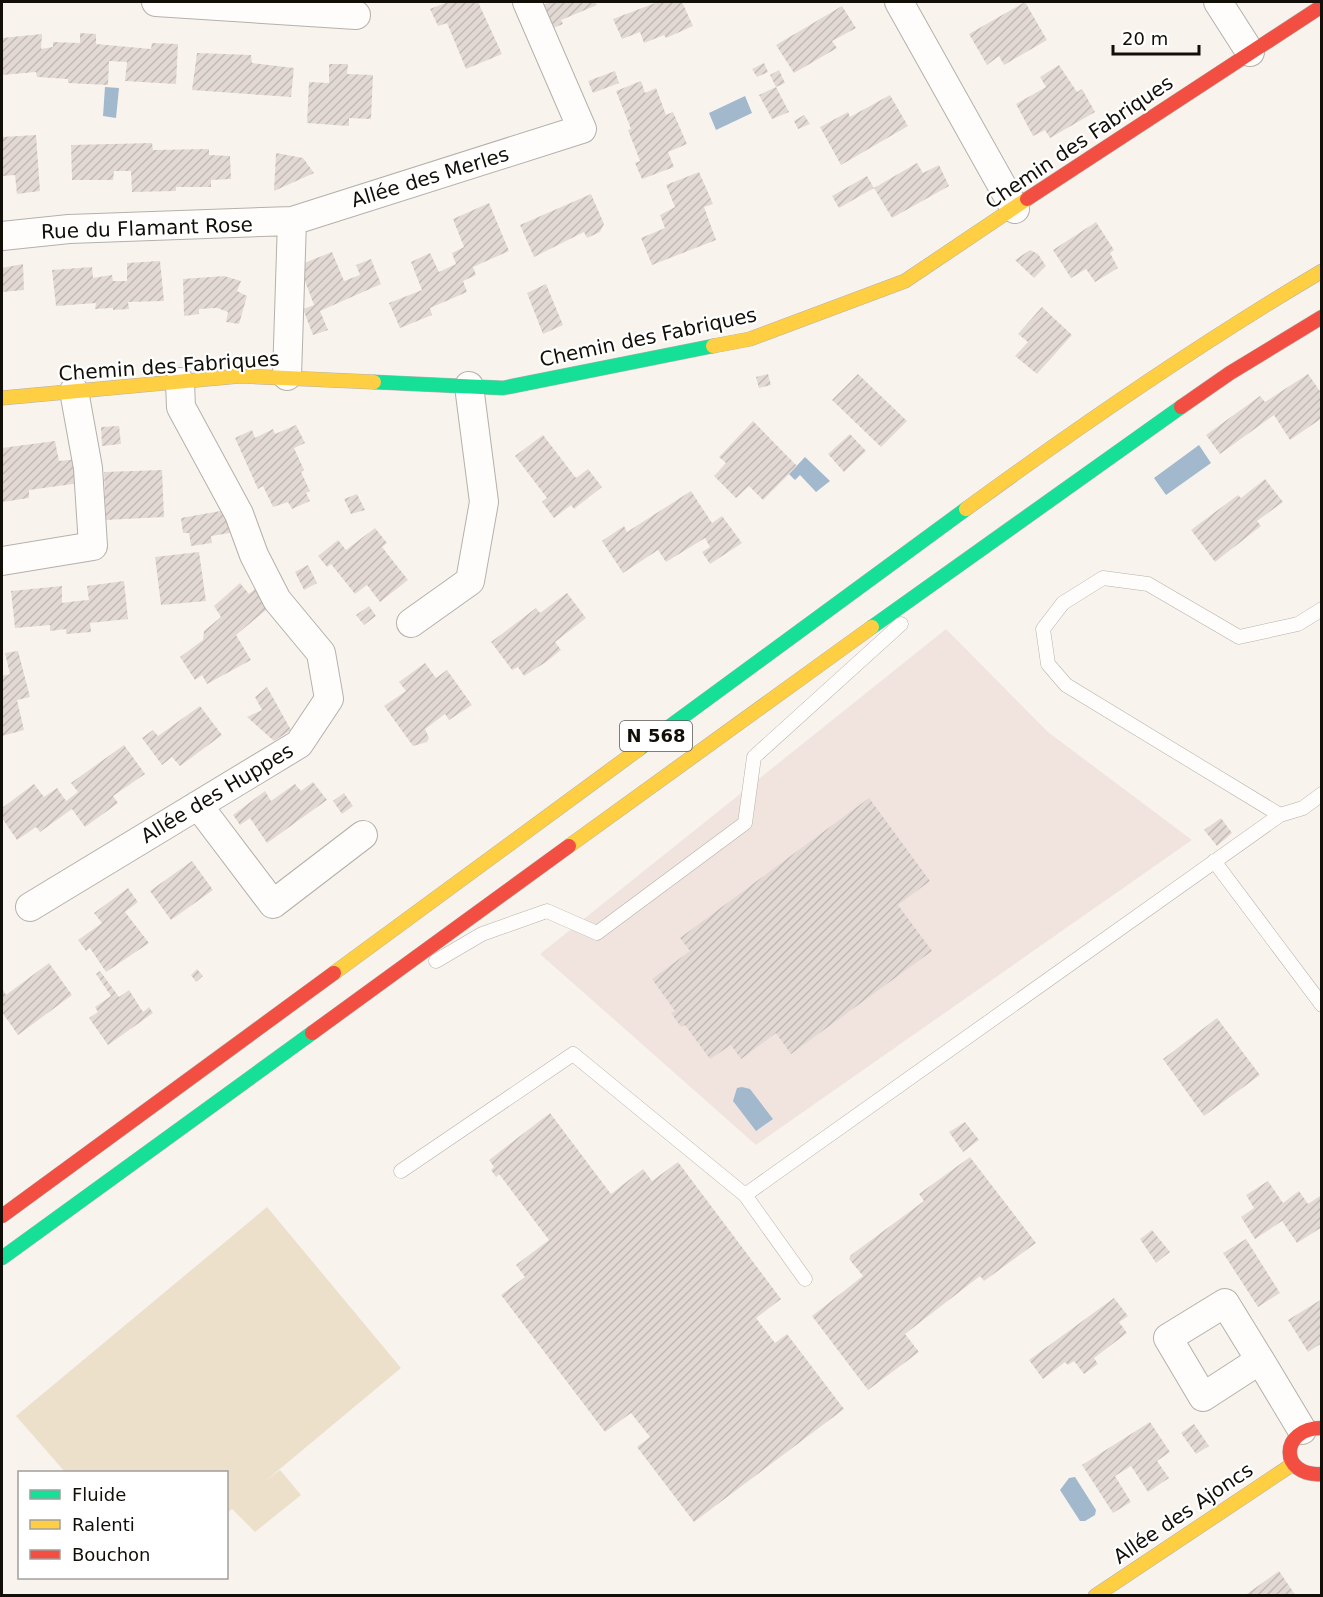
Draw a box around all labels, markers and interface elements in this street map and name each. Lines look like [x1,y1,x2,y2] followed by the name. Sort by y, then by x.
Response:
[1113,18,1198,56] scale bar
[1122,28,1168,49] text: 20 m
[981,70,1177,214] street label: Chemin des Fabriques
[348,142,512,212] street label: Allée des Merles
[41,212,253,244] street label: Rue du Flamant Rose
[537,302,759,372] street label: Chemin des Fabriques
[58,346,280,386] street label: Chemin des Fabriques
[620,721,692,751] road number: N 568
[137,738,297,848] street label: Allée des Huppes
[1109,1457,1257,1569] street label: Allée des Ajoncs
[18,1471,228,1579] legend
[72,1484,126,1505] text: Fluide
[72,1514,135,1535] text: Ralenti
[72,1544,151,1565] text: Bouchon

